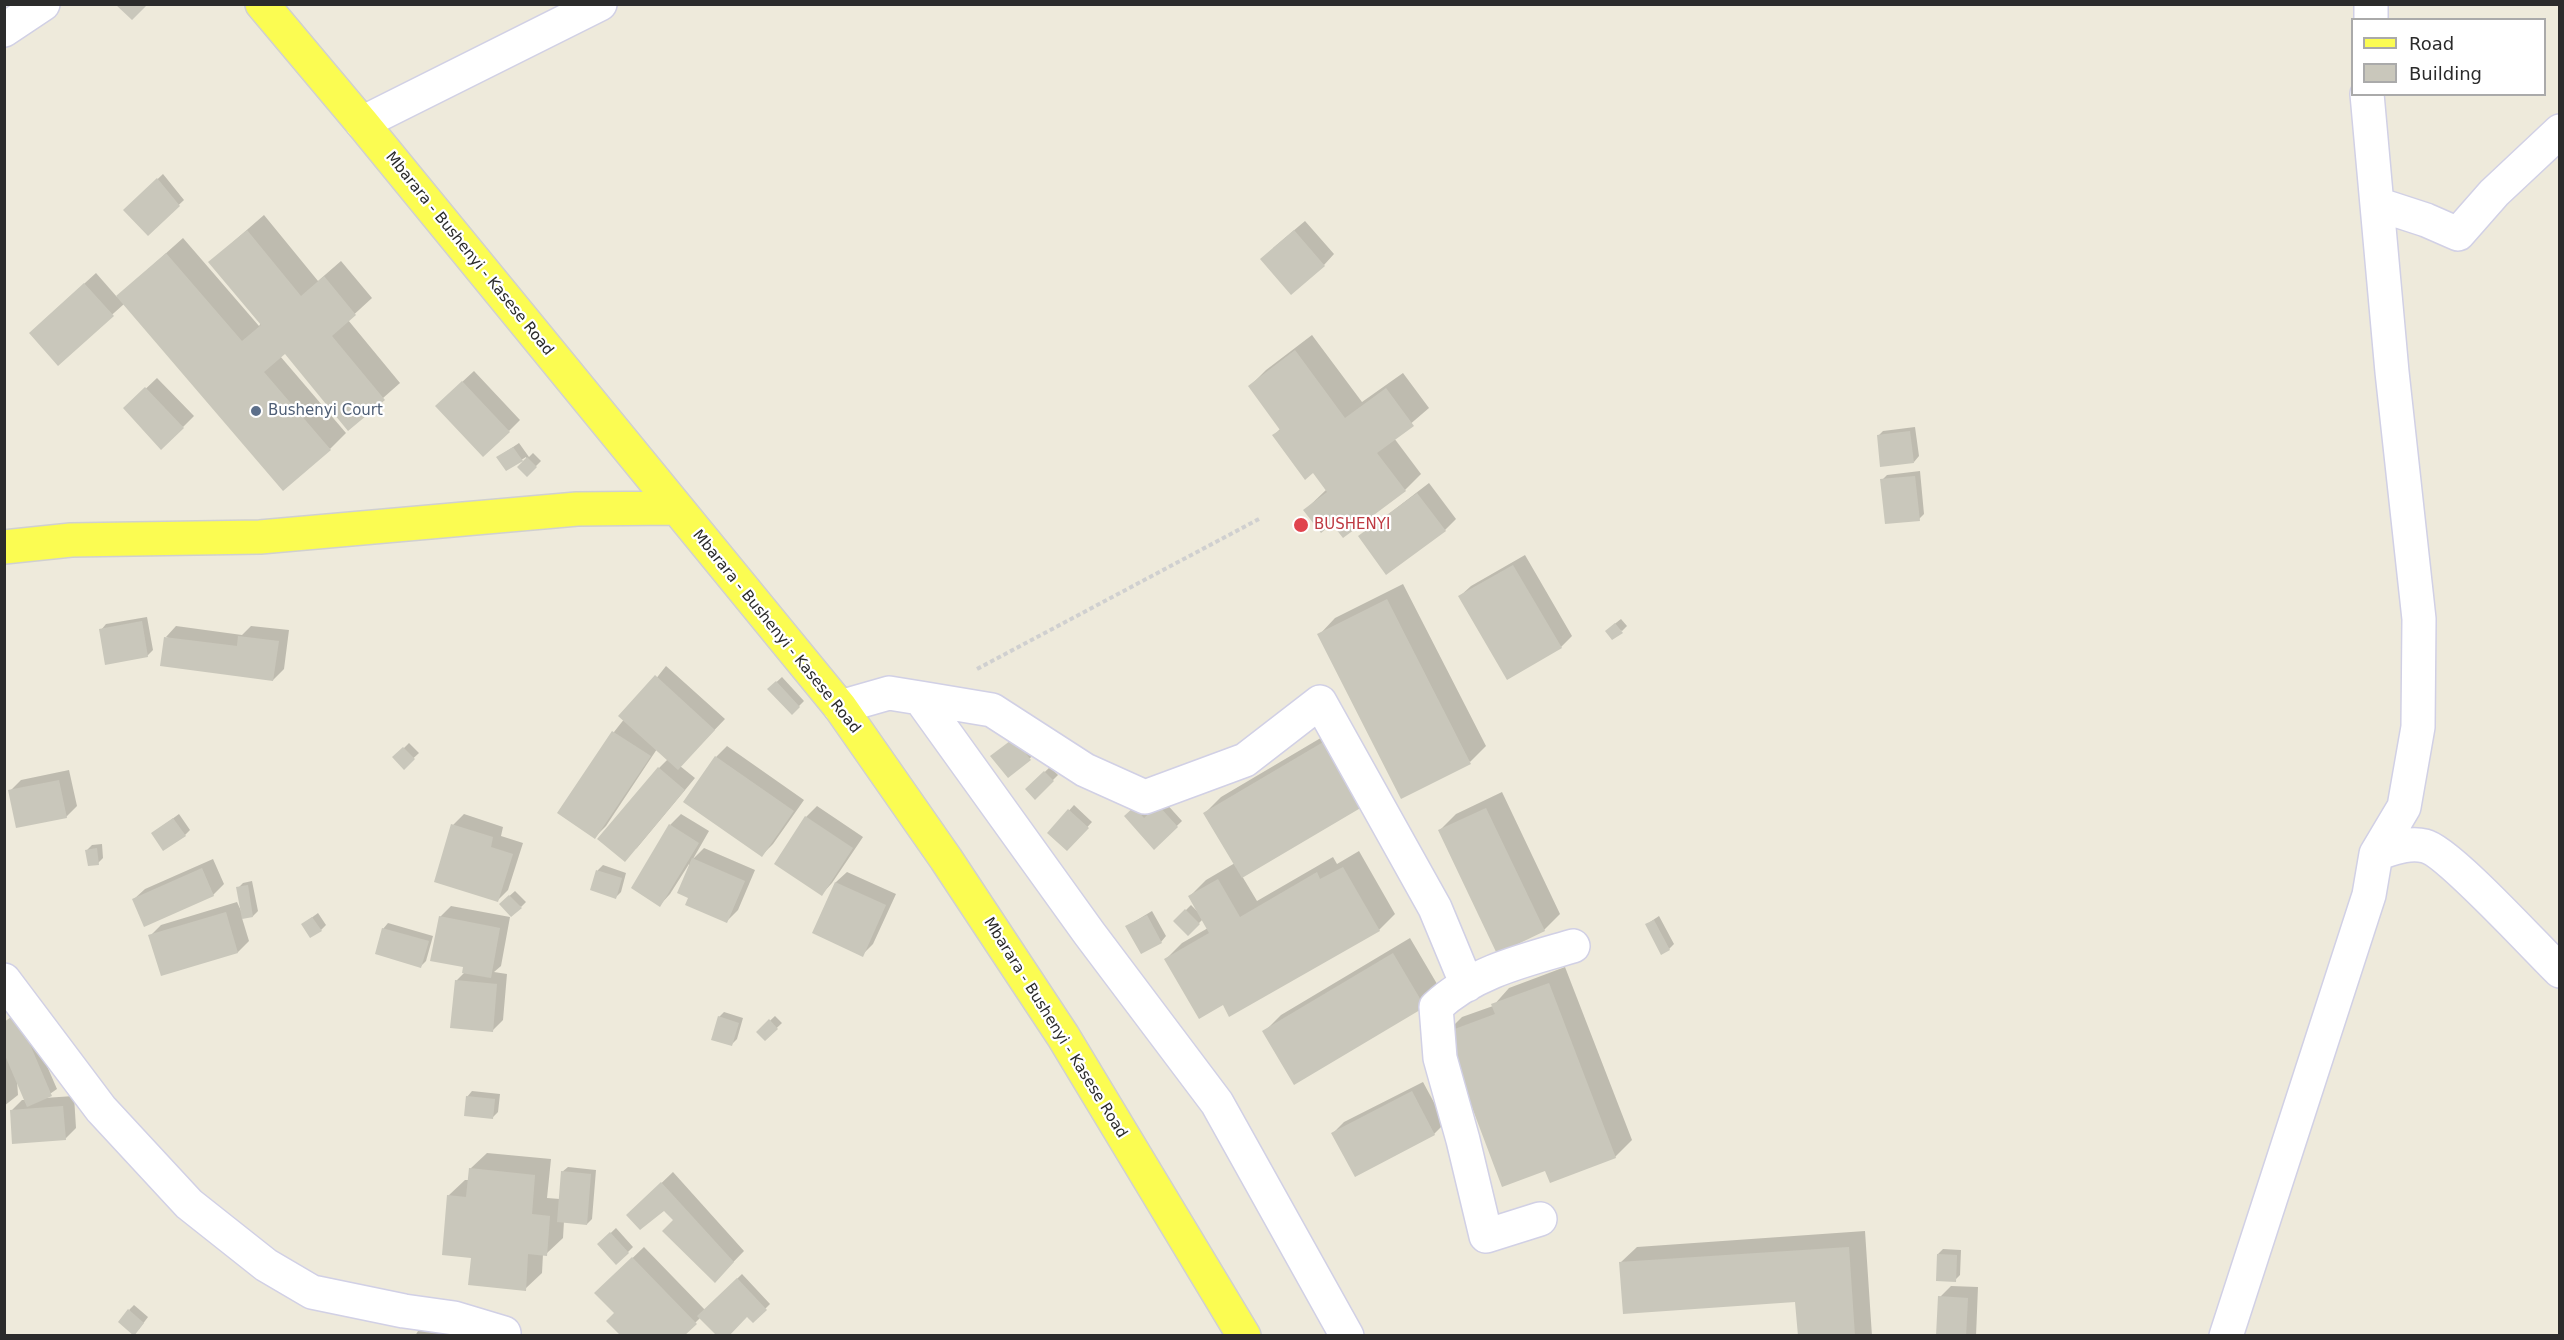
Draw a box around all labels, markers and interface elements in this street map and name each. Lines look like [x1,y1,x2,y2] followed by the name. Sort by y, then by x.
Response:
[2351,18,2546,96] legend
[2409,33,2454,54] text: Road
[2409,63,2482,84] text: Building
[381,149,557,359] street label: Mbarara - Bushenyi - Kasese Road
[268,402,383,420] place label: Bushenyi Court
[249,404,263,418] marker: Bushenyi Court
[1292,516,1310,534] marker: BUSHENYI
[1314,516,1390,534] place label: BUSHENYI
[688,527,864,737] street label: Mbarara - Bushenyi - Kasese Road
[979,914,1131,1142] street label: Mbarara - Bushenyi - Kasese Road

